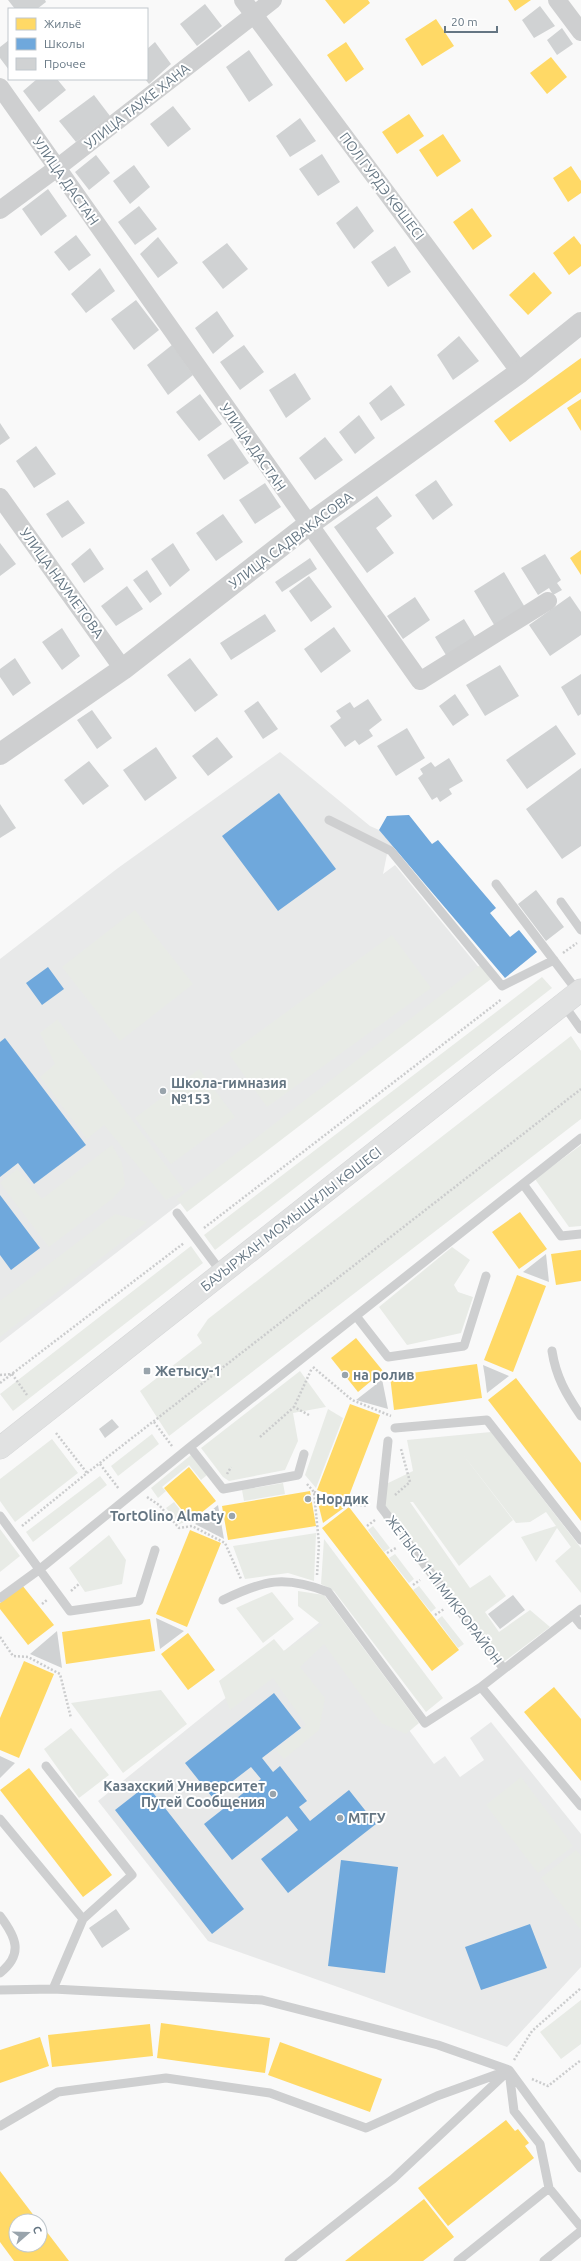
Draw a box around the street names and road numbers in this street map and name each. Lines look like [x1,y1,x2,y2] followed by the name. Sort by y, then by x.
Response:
[81,60,193,152] street label: УЛИЦА ТАУКЕ ХАНА
[336,129,428,243] street label: ПОЛ ГУРДЭ КӨШЕСІ
[30,134,102,228] street label: УЛИЦА ДАСТАН
[217,400,289,494] street label: УЛИЦА ДАСТАН
[226,488,356,592] street label: УЛИЦА САДВАКАСОВА
[17,525,107,641] street label: УЛИЦА НАУМЕТОВА
[197,1143,385,1295] street label: БАУЫРЖАН МОМЫШҰЛЫ КӨШЕСІ
[383,1512,506,1668] street label: ЖЕТЫСУ 1-Й МИКРОРАЙОН

